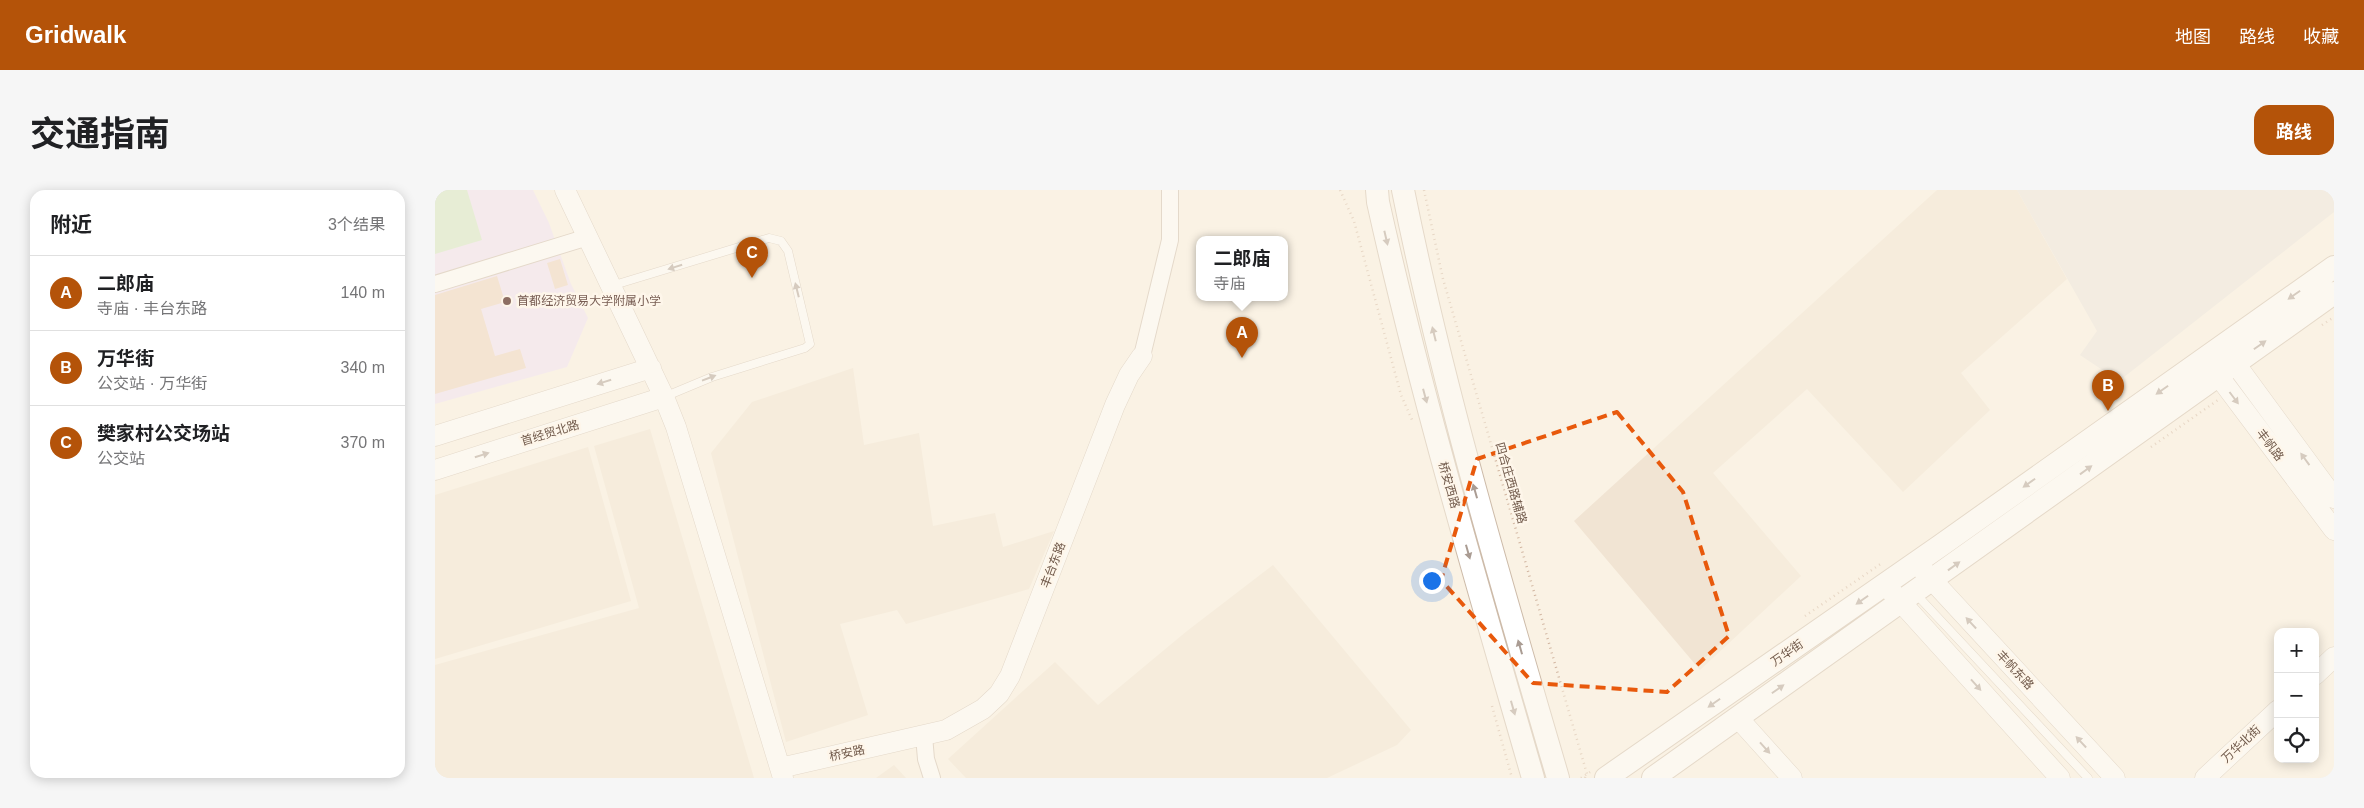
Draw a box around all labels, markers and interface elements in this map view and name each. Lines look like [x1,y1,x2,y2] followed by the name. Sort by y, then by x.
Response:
[25,21,126,48] text: Gridwalk
[2175,27,2211,47] text: 地图
[2239,27,2275,47] text: 路线
[2303,27,2339,47] text: 收藏
[2254,105,2334,155] button: 路线
[30,114,170,153] text: 交通指南
[50,213,92,236] text: 附近
[328,216,385,233] text: 3个结果
[1382,230,1390,245] one-way arrow
[1196,236,1288,301] popup
[736,237,768,278] pin: C
[1213,248,1271,269] text: 二郎庙
[667,263,682,271] one-way arrow
[97,273,154,294] text: 二郎庙
[1213,275,1246,292] text: 寺庙
[793,282,801,297] one-way arrow
[60,284,72,301] text: A
[341,284,385,301] text: 140 m
[2287,290,2301,300] one-way arrow
[517,294,661,308] place label: 首都经济贸易大学附属小学
[501,295,513,307] marker: 首都经济贸易大学附属小学
[97,300,207,317] text: 寺庙 · 丰台东路
[1226,317,1258,358] pin: A
[1430,326,1438,341] one-way arrow
[2253,340,2267,350] one-way arrow
[97,348,154,369] text: 万华街
[60,359,72,376] text: B
[341,359,385,376] text: 340 m
[2092,370,2124,411] pin: B
[702,374,717,382] one-way arrow
[97,375,207,392] text: 公交站 · 万华街
[597,379,612,387] one-way arrow
[2156,384,2169,395] one-way arrow
[1421,388,1429,403] one-way arrow
[2229,391,2240,404] one-way arrow
[519,418,581,448] street label: 首经贸北路
[97,423,230,444] text: 樊家村公交场站
[2254,426,2286,464] street label: 丰帆路
[60,434,72,451] text: C
[341,434,385,451] text: 370 m
[1493,441,1529,525] street label: 四合庄西路辅路
[97,450,145,467] text: 公交站
[474,451,489,458] one-way arrow
[2300,452,2310,466] one-way arrow
[1436,460,1462,510] street label: 桥安西路
[2079,465,2092,476] one-way arrow
[2022,478,2036,488] one-way arrow
[1470,483,1478,498] one-way arrow
[1038,540,1068,590] street label: 丰台东路
[1465,545,1473,560] one-way arrow
[1947,560,1960,571] one-way arrow
[1419,568,1445,594] your location
[1855,595,1869,605] one-way arrow
[1965,617,1977,629] one-way arrow
[2274,628,2319,763] map controls
[2274,628,2319,673] button: +
[1768,637,1806,669] street label: 万华街
[1516,640,1524,655] one-way arrow
[1994,648,2036,692] street label: 丰帆东路
[2274,673,2319,718] button: −
[1970,679,1982,691] one-way arrow
[1771,684,1785,694] one-way arrow
[1707,698,1721,708] one-way arrow
[1509,701,1517,716] one-way arrow
[2274,718,2319,763] button: locate
[2219,723,2263,765] street label: 万华北街
[2076,736,2087,749] one-way arrow
[1760,741,1771,754] one-way arrow
[828,742,866,764] street label: 桥安路

